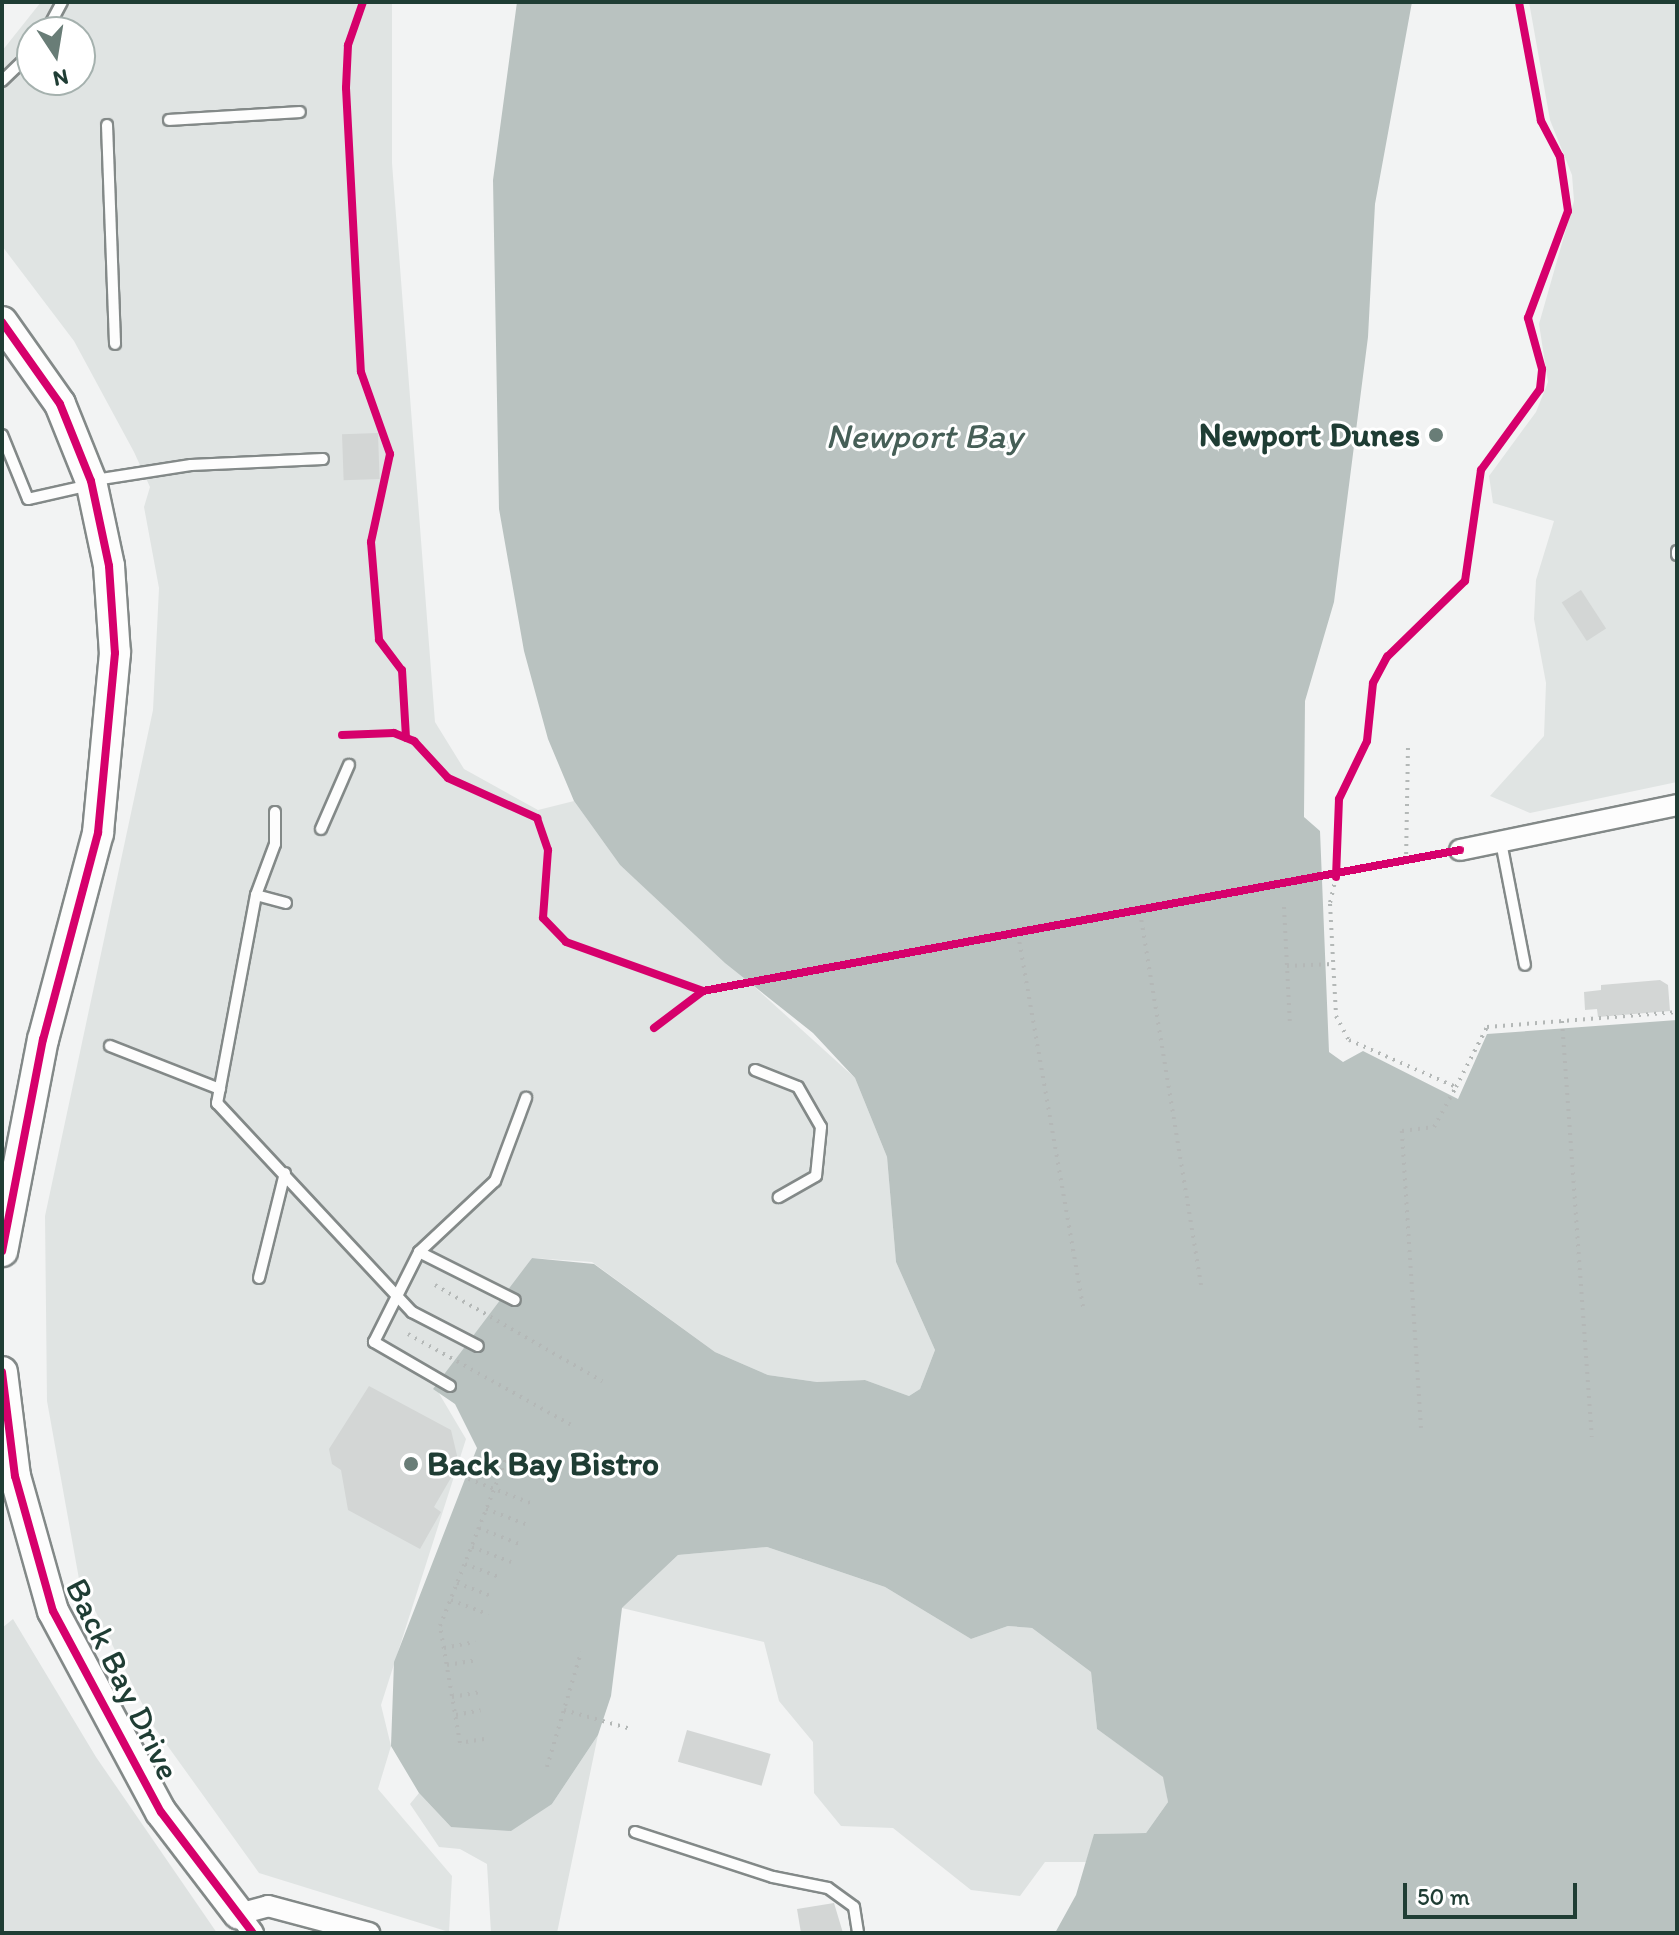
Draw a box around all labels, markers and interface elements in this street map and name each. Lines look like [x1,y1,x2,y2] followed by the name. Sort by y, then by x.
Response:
[16,16,96,96] north arrow
[51,63,71,93] text: N
[826,414,1022,458] water label: Newport Bay
[1198,415,1420,455] place label: Newport Dunes
[1427,426,1445,444] marker: Newport Dunes
[427,1444,660,1484] place label: Back Bay Bistro
[402,1455,420,1473] marker: Back Bay Bistro
[56,1571,190,1787] street label: Back Bay Drive
[1407,1867,1581,1917] scale bar
[1417,1882,1470,1911] text: 50 m

